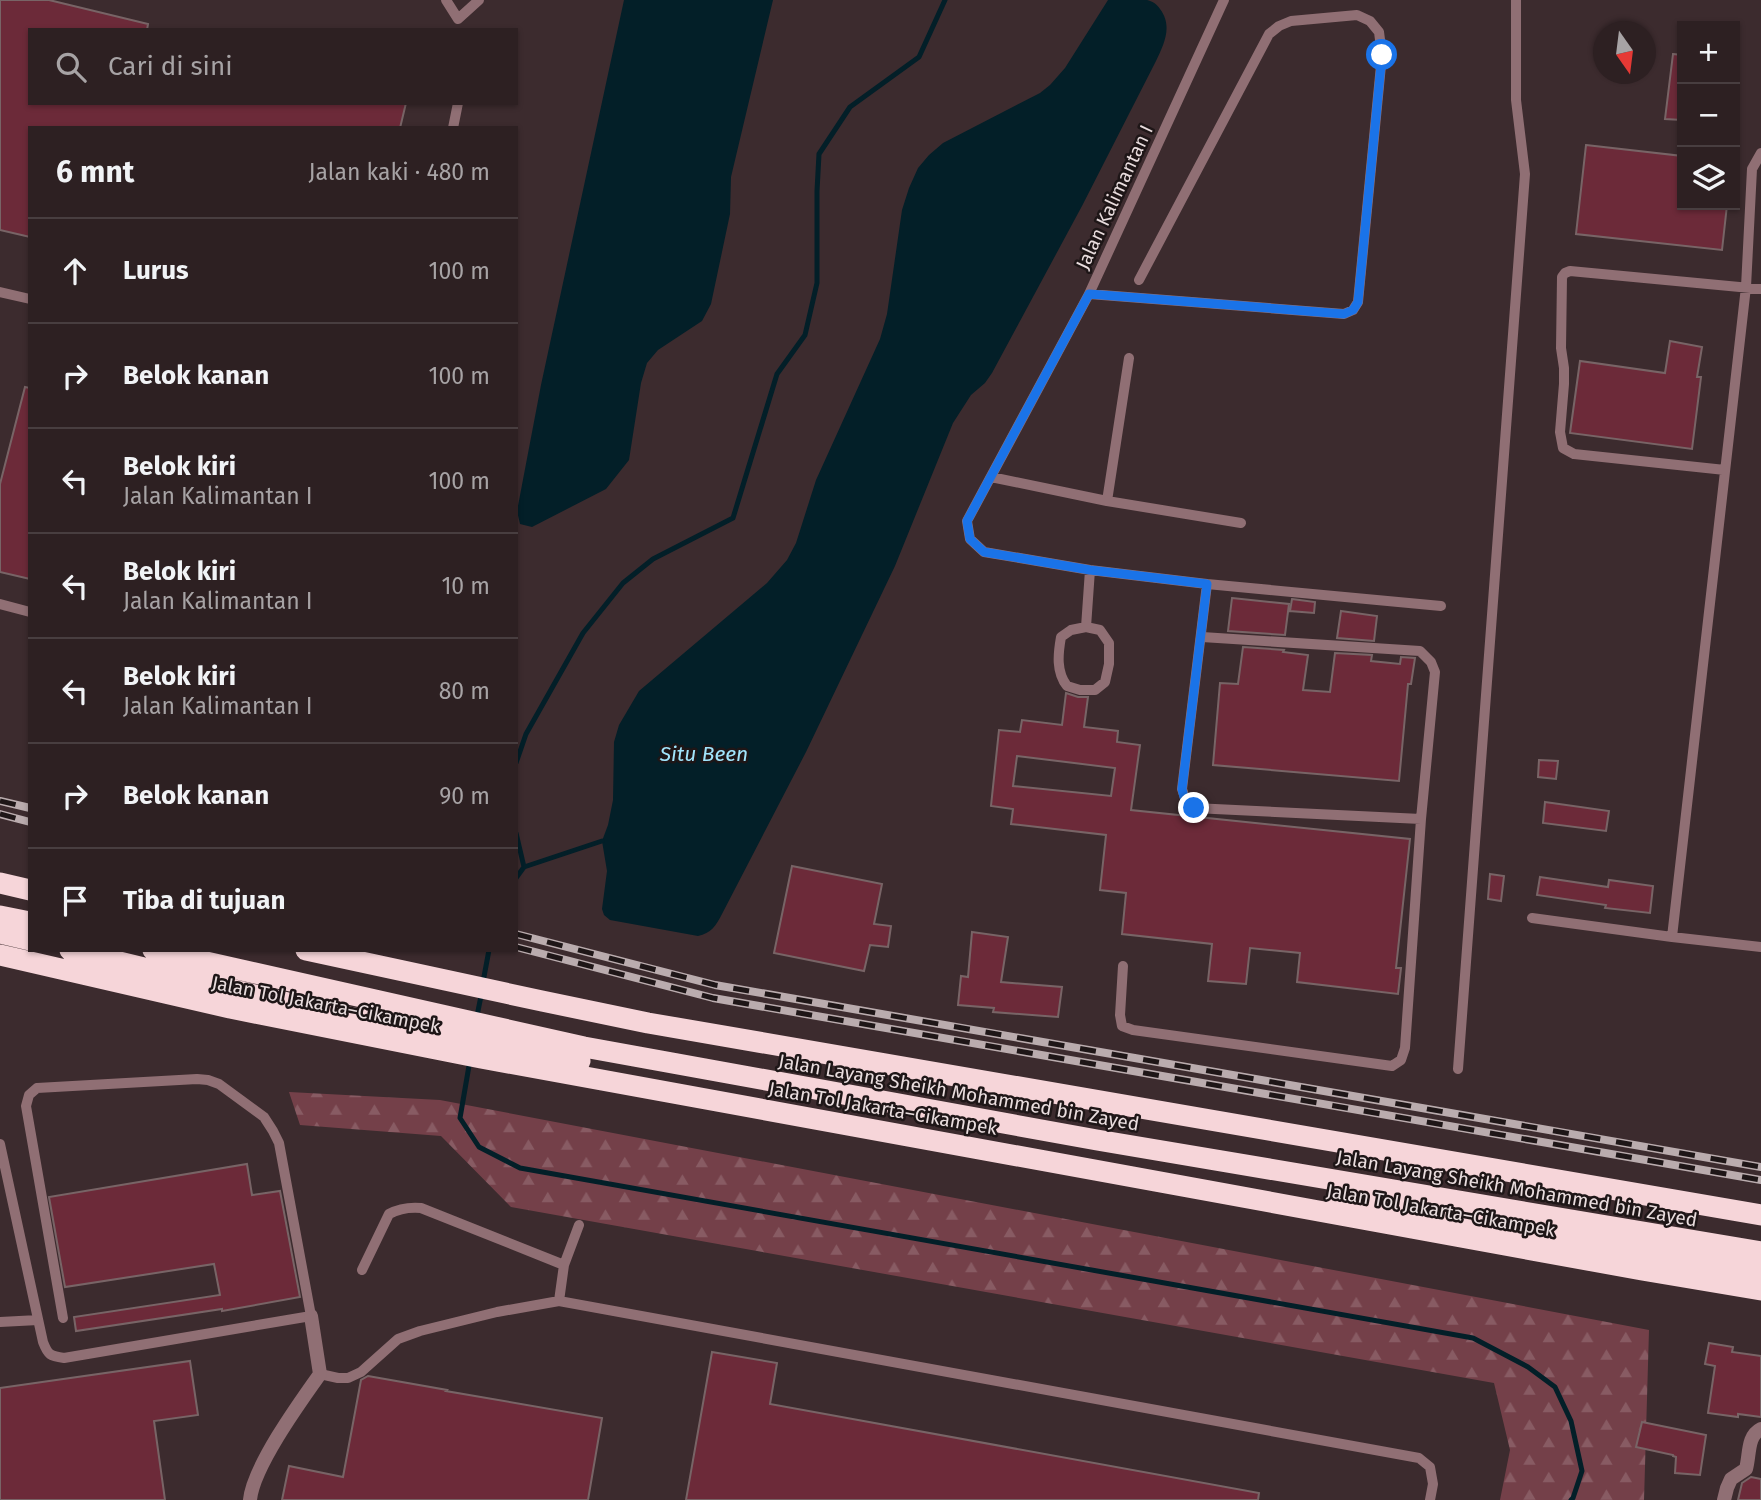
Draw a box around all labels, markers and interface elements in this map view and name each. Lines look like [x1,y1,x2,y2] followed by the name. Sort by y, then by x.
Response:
[1593,21,1656,84] north arrow
[1677,21,1740,210] map controls
[1677,21,1740,84] button: +
[28,28,518,105] search box
[1366,39,1397,70] route start
[52,48,90,86] icon: search
[108,51,233,82] text: Cari di sini
[1677,84,1740,147] button: −
[1071,121,1158,273] street label: Jalan Kalimantan I
[1677,147,1740,210] button: layers
[56,154,134,190] text: 6 mnt
[309,158,490,186] text: Jalan kaki · 480 m
[56,252,94,290] icon: ahead
[123,255,189,286] text: Lurus
[429,257,490,285] text: 100 m
[56,357,94,395] icon: right
[123,360,269,391] text: Belok kanan
[429,362,490,390] text: 100 m
[123,451,236,482] text: Belok kiri
[56,462,94,500] icon: left
[429,467,490,495] text: 100 m
[123,482,313,510] text: Jalan Kalimantan I
[123,556,236,587] text: Belok kiri
[56,567,94,605] icon: left
[441,572,490,600] text: 10 m
[123,587,313,615] text: Jalan Kalimantan I
[123,661,236,692] text: Belok kiri
[56,672,94,710] icon: left
[439,677,490,705] text: 80 m
[123,692,313,720] text: Jalan Kalimantan I
[659,741,748,767] water label: Situ Been
[56,777,94,815] icon: right
[123,780,269,811] text: Belok kanan
[439,782,490,810] text: 90 m
[1178,792,1209,823] route end
[56,882,94,920] icon: arrive
[123,885,285,916] text: Tiba di tujuan
[210,971,442,1038] street label: Jalan Tol Jakarta–Cikampek
[777,1049,1141,1136] street label: Jalan Layang Sheikh Mohammed bin Zayed
[767,1077,999,1140] street label: Jalan Tol Jakarta–Cikampek
[1335,1145,1699,1232] street label: Jalan Layang Sheikh Mohammed bin Zayed
[1325,1179,1557,1242] street label: Jalan Tol Jakarta–Cikampek

